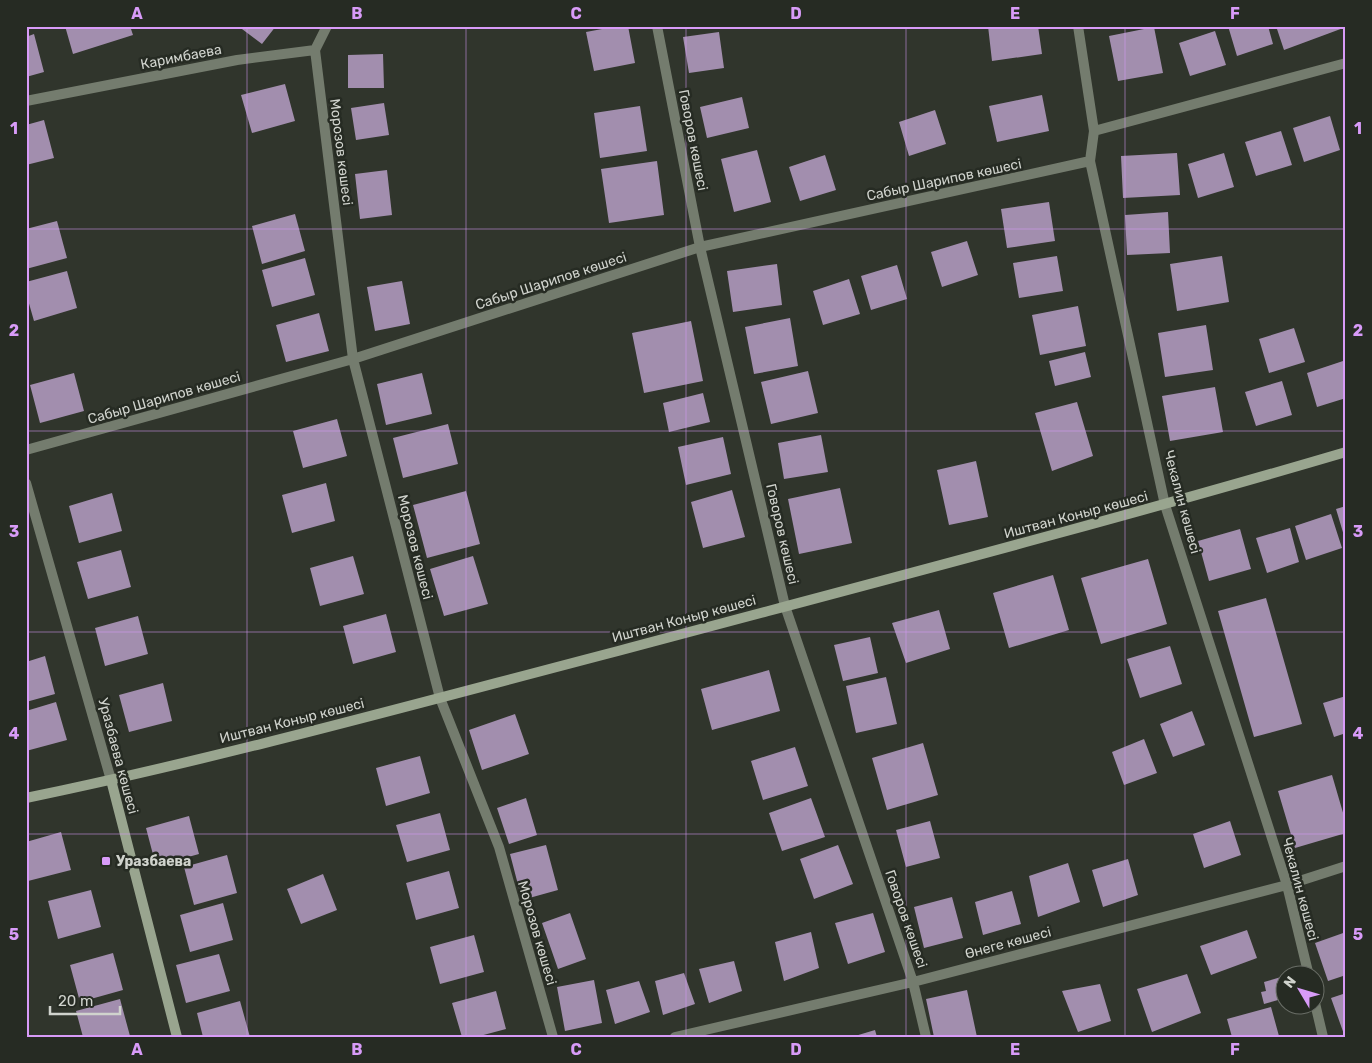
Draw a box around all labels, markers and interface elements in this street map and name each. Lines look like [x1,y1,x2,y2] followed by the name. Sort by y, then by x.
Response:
[131,4,143,23] text: A
[351,4,363,23] text: B
[570,4,582,23] text: C
[790,4,802,23] text: D
[1010,4,1020,23] text: E
[1230,4,1240,23] text: F
[139,41,223,73] street label: Каримбаева
[675,88,711,192] street label: Говоров көшесі
[326,98,356,206] street label: Морозов көшесі
[10,119,18,138] text: 1
[1354,119,1362,138] text: 1
[865,155,1023,205] street label: Сабыр Шарипов көшесі
[473,249,629,313] street label: Сабыр Шарипов көшесі
[9,321,19,340] text: 2
[1353,321,1363,340] text: 2
[86,368,242,428] street label: Сабыр Шарипов көшесі
[1160,448,1204,556] street label: Чекалин көшесі
[762,482,802,586] street label: Говоров көшесі
[1002,488,1150,542] street label: Иштван Коныр көшесі
[394,493,436,601] street label: Морозов көшесі
[9,522,19,541] text: 3
[1353,522,1363,541] text: 3
[610,592,758,646] street label: Иштван Коныр көшесі
[218,695,366,747] street label: Иштван Коныр көшесі
[94,696,142,816] street label: Уразбаева көшесі
[9,724,20,743] text: 4
[1353,724,1364,743] text: 4
[1278,835,1322,943] street label: Чекалин көшесі
[116,853,191,870] place label: Уразбаева
[100,855,112,867] marker: Уразбаева
[881,868,931,970] street label: Говоров көшесі
[514,879,560,987] street label: Морозов көшесі
[963,923,1053,963] street label: Өнеге көшесі
[9,925,19,944] text: 5
[1353,925,1363,944] text: 5
[1274,966,1324,1016] north arrow
[1280,973,1300,992] text: N
[50,983,120,1015] scale bar
[58,992,93,1010] text: 20 m
[131,1040,143,1059] text: A
[351,1040,363,1059] text: B
[570,1040,582,1059] text: C
[790,1040,802,1059] text: D
[1010,1040,1020,1059] text: E
[1230,1040,1240,1059] text: F

